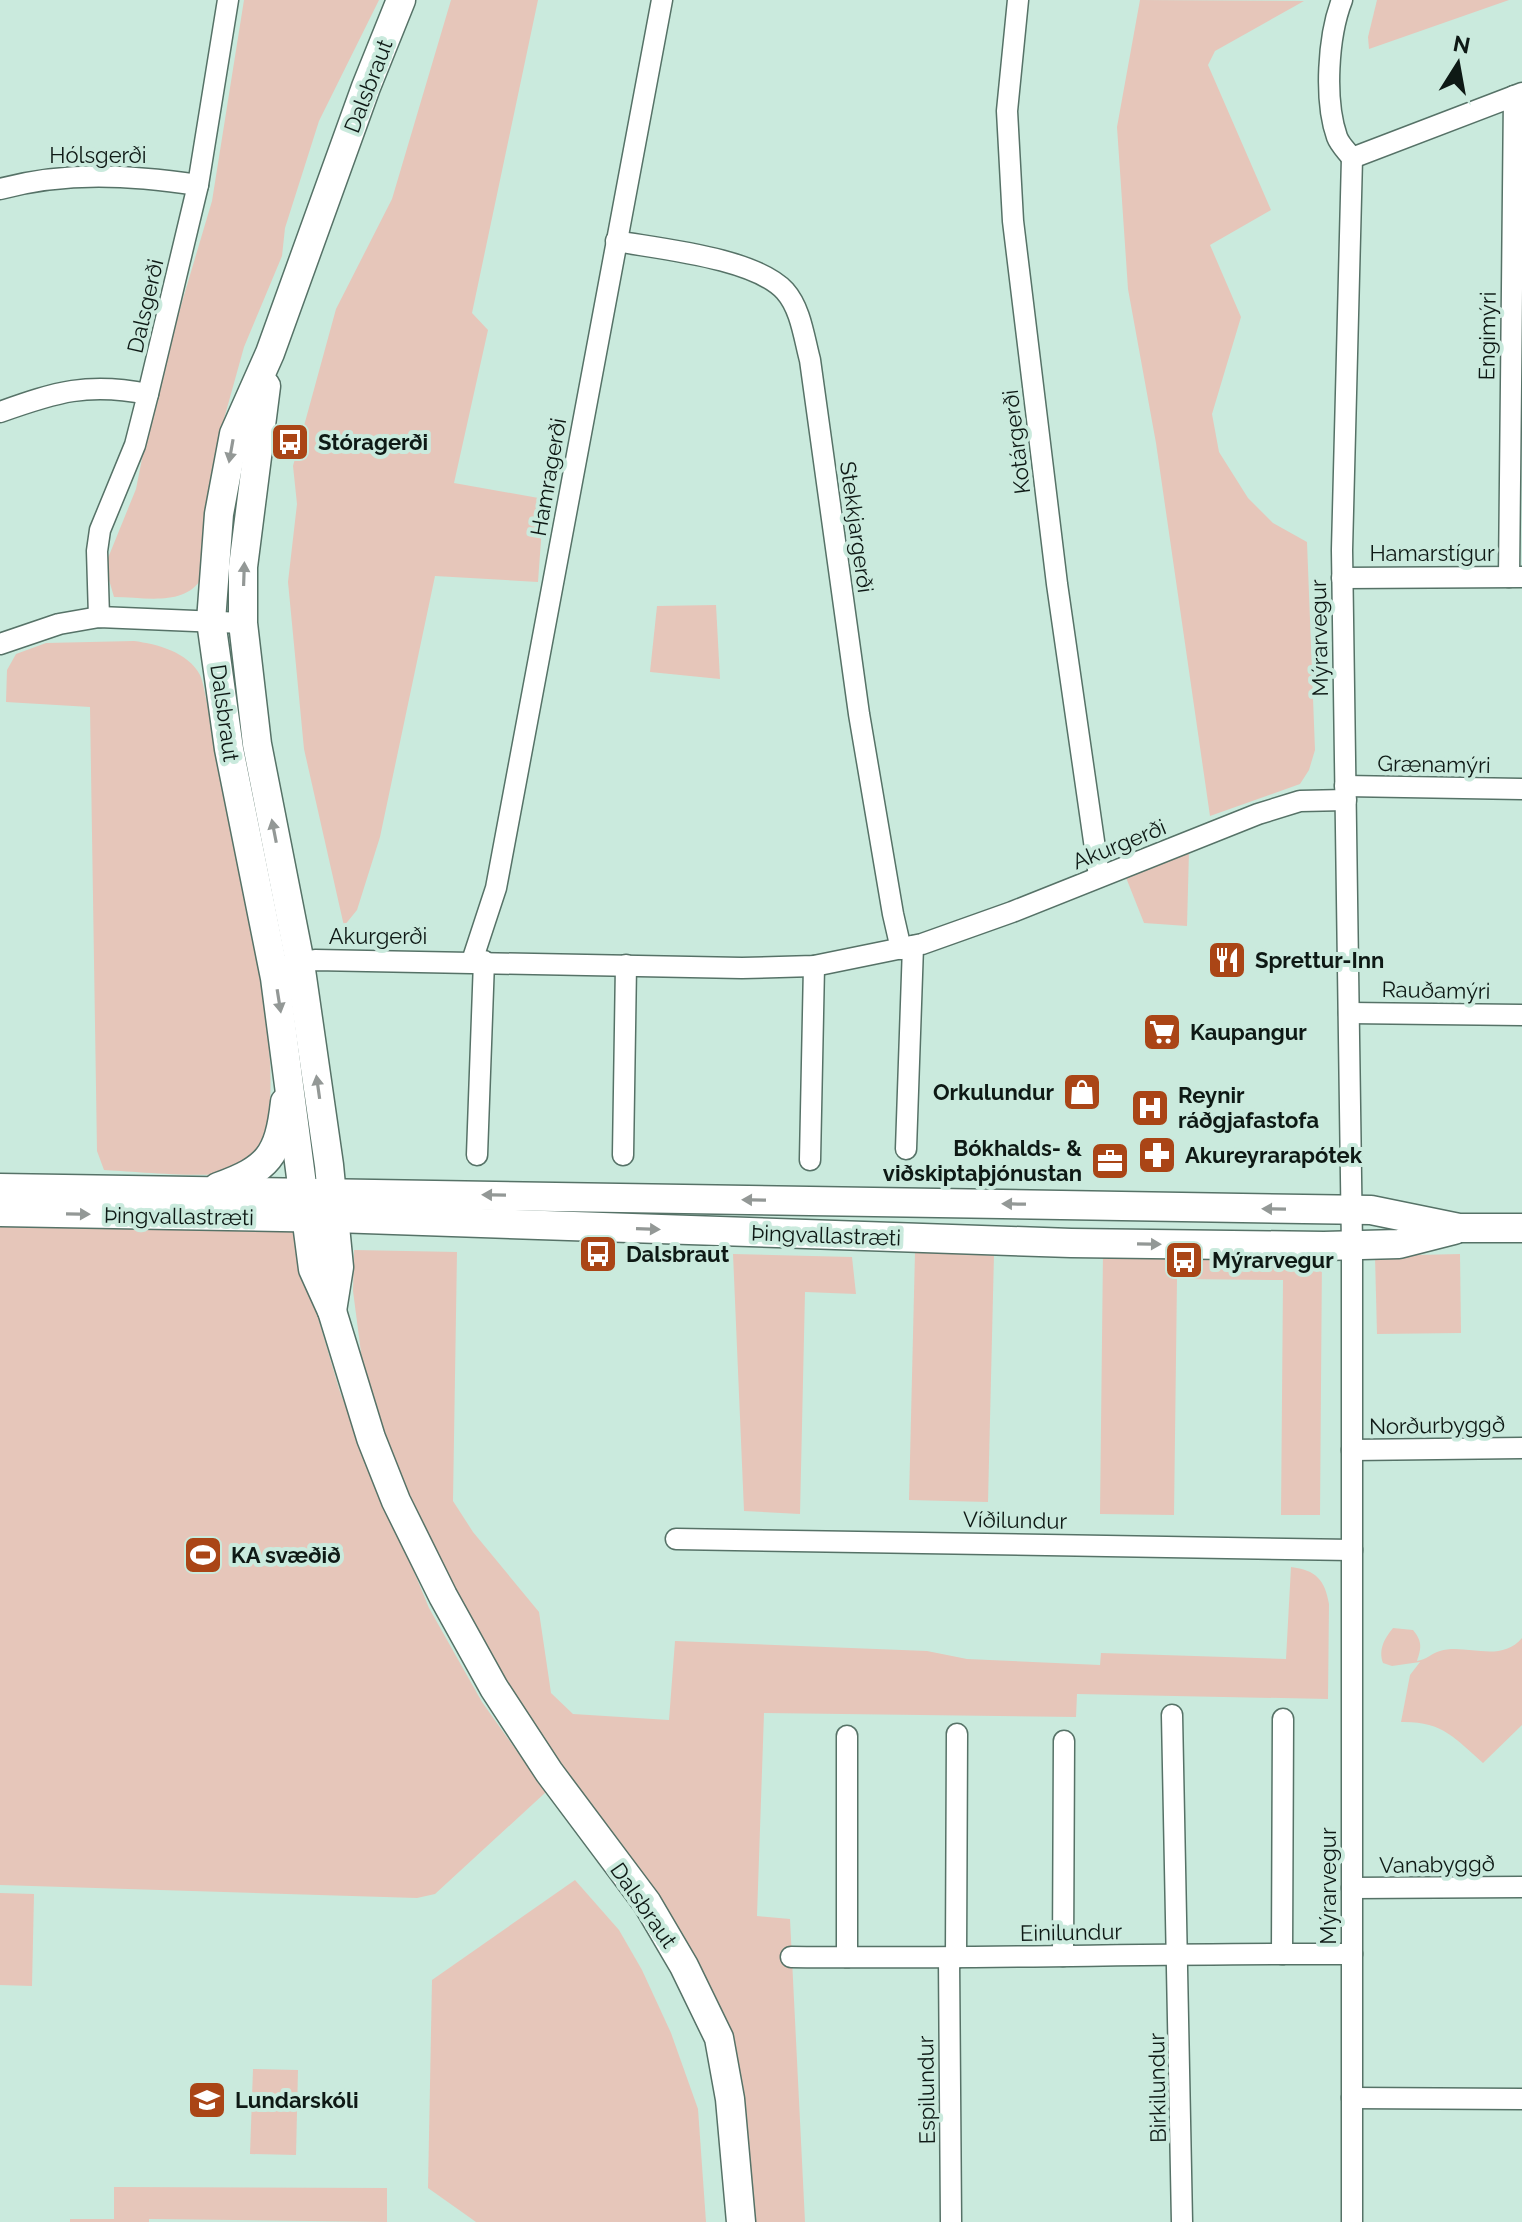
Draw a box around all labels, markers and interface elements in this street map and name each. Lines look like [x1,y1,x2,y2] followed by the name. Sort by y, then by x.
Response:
[1418,24,1498,104] north arrow
[1451,30,1473,59] text: N
[338,35,398,136] street label: Dalsbraut
[49,142,147,168] street label: Hólsgerði
[122,256,168,356] street label: Dalsgerði
[1473,291,1501,381] street label: Engimýri
[997,388,1035,496] street label: Kotárgerði
[525,416,571,538] street label: Hamragerði
[269,421,311,463] bus stop icon: Stóragerði
[318,429,428,455] place label: Stóragerði
[224,439,236,464] one-way arrow
[835,460,879,594] street label: Stekkjargerði
[1369,540,1495,566] street label: Hamarstígur
[237,561,250,586] one-way arrow
[1305,579,1333,697] street label: Mýrarvegur
[205,663,245,764] street label: Dalsbraut
[1377,750,1491,778] street label: Grænamýri
[1068,813,1170,875] street label: Akurgerði
[267,818,280,843] one-way arrow
[329,923,427,949] street label: Akurgerði
[1206,939,1248,981] restaurant icon: Sprettur-Inn
[1255,947,1384,973] place label: Sprettur-Inn
[1381,976,1491,1004] street label: Rauðamýri
[273,989,285,1014] one-way arrow
[1141,1011,1183,1053] supermarket icon: Kaupangur
[1190,1019,1307,1045] place label: Kaupangur
[1061,1071,1103,1113] shop icon: Orkulundur
[311,1074,324,1099] one-way arrow
[933,1079,1054,1105] place label: Orkulundur
[1178,1082,1319,1133] place label: Reynir ráðgjafastofa
[1129,1087,1171,1129] hospital icon: Reynir ráðgjafastofa
[1136,1134,1178,1176] pharmacy icon: Akureyrarapótek
[883,1135,1082,1186] place label: Bókhalds- & viðskiptaþjónustan
[1089,1140,1131,1182] office icon: Bókhalds- & viðskiptaþjónustan
[1185,1142,1363,1168] place label: Akureyrarapótek
[481,1189,506,1202] one-way arrow
[741,1194,766,1206] one-way arrow
[1001,1198,1026,1211] one-way arrow
[104,1202,254,1230] street label: Þingvallastræti
[1261,1203,1286,1215] one-way arrow
[66,1207,91,1220] one-way arrow
[751,1219,901,1251] street label: Þingvallastræti
[636,1223,661,1236] one-way arrow
[577,1233,619,1275] bus stop icon: Dalsbraut
[1137,1238,1162,1250] one-way arrow
[1163,1239,1205,1281] bus stop icon: Mýrarvegur
[626,1241,730,1267] place label: Dalsbraut
[1212,1247,1334,1273] place label: Mýrarvegur
[1369,1411,1505,1439] street label: Norðurbyggð
[963,1506,1068,1534] street label: Víðilundur
[182,1534,224,1576] sports icon: KA svæðið
[231,1542,341,1568] place label: KA svæðið
[1315,1827,1341,1945] street label: Mýrarvegur
[1379,1850,1495,1878] street label: Vanabyggð
[605,1857,683,1953] street label: Dalsbraut
[1020,1918,1123,1946] street label: Einilundur
[1143,2033,1171,2143] street label: Birkilundur
[912,2035,940,2145] street label: Espilundur
[186,2079,228,2121] school or university icon: Lundarskóli
[235,2087,359,2113] place label: Lundarskóli

